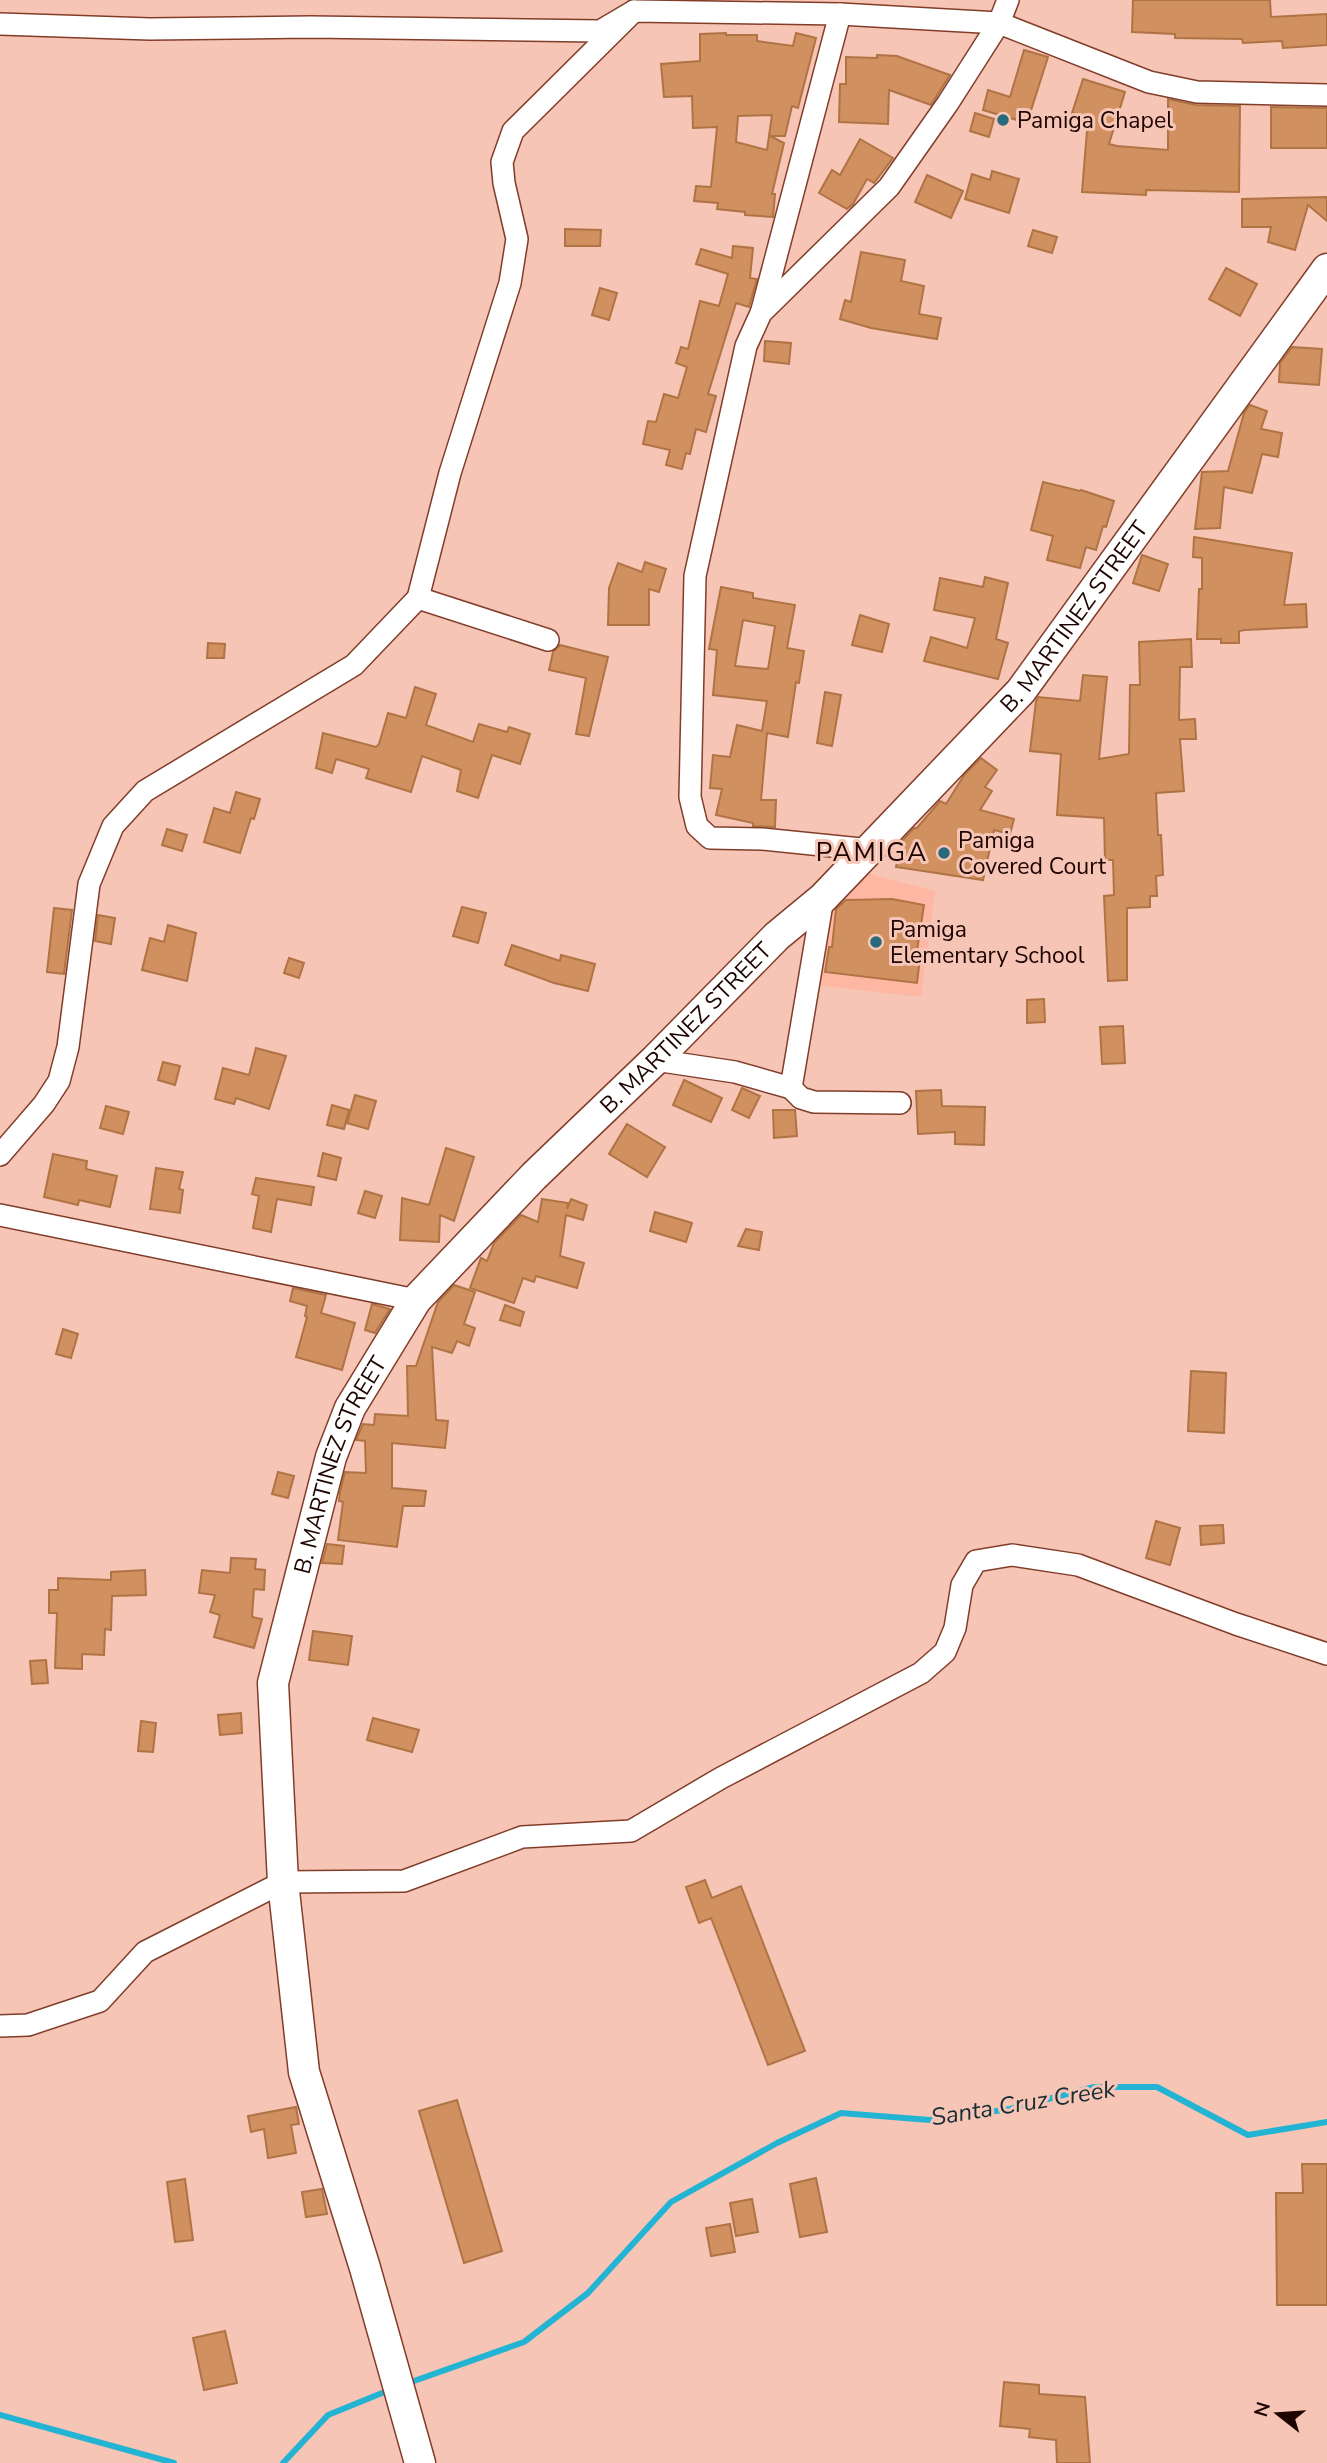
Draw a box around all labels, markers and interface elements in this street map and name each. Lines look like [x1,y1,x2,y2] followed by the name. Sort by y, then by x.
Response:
[1017,105,1173,136] place label: Pamiga Chapel
[995,112,1011,128] marker: Pamiga Chapel
[993,514,1155,719] street label: B. MARTINEZ STREET
[958,825,1107,882] place label: Pamiga Covered Court
[816,835,928,870] district label: PAMIGA
[936,845,952,861] marker: Pamiga Covered Court
[890,914,1085,971] place label: Pamiga Elementary School
[868,934,884,950] marker: Pamiga Elementary School
[593,935,778,1120] street label: B. MARTINEZ STREET
[286,1350,394,1577] street label: B. MARTINEZ STREET
[929,2072,1118,2133] water label: Santa Cruz Creek
[1243,2379,1313,2449] north arrow
[1248,2399,1277,2420] text: N

